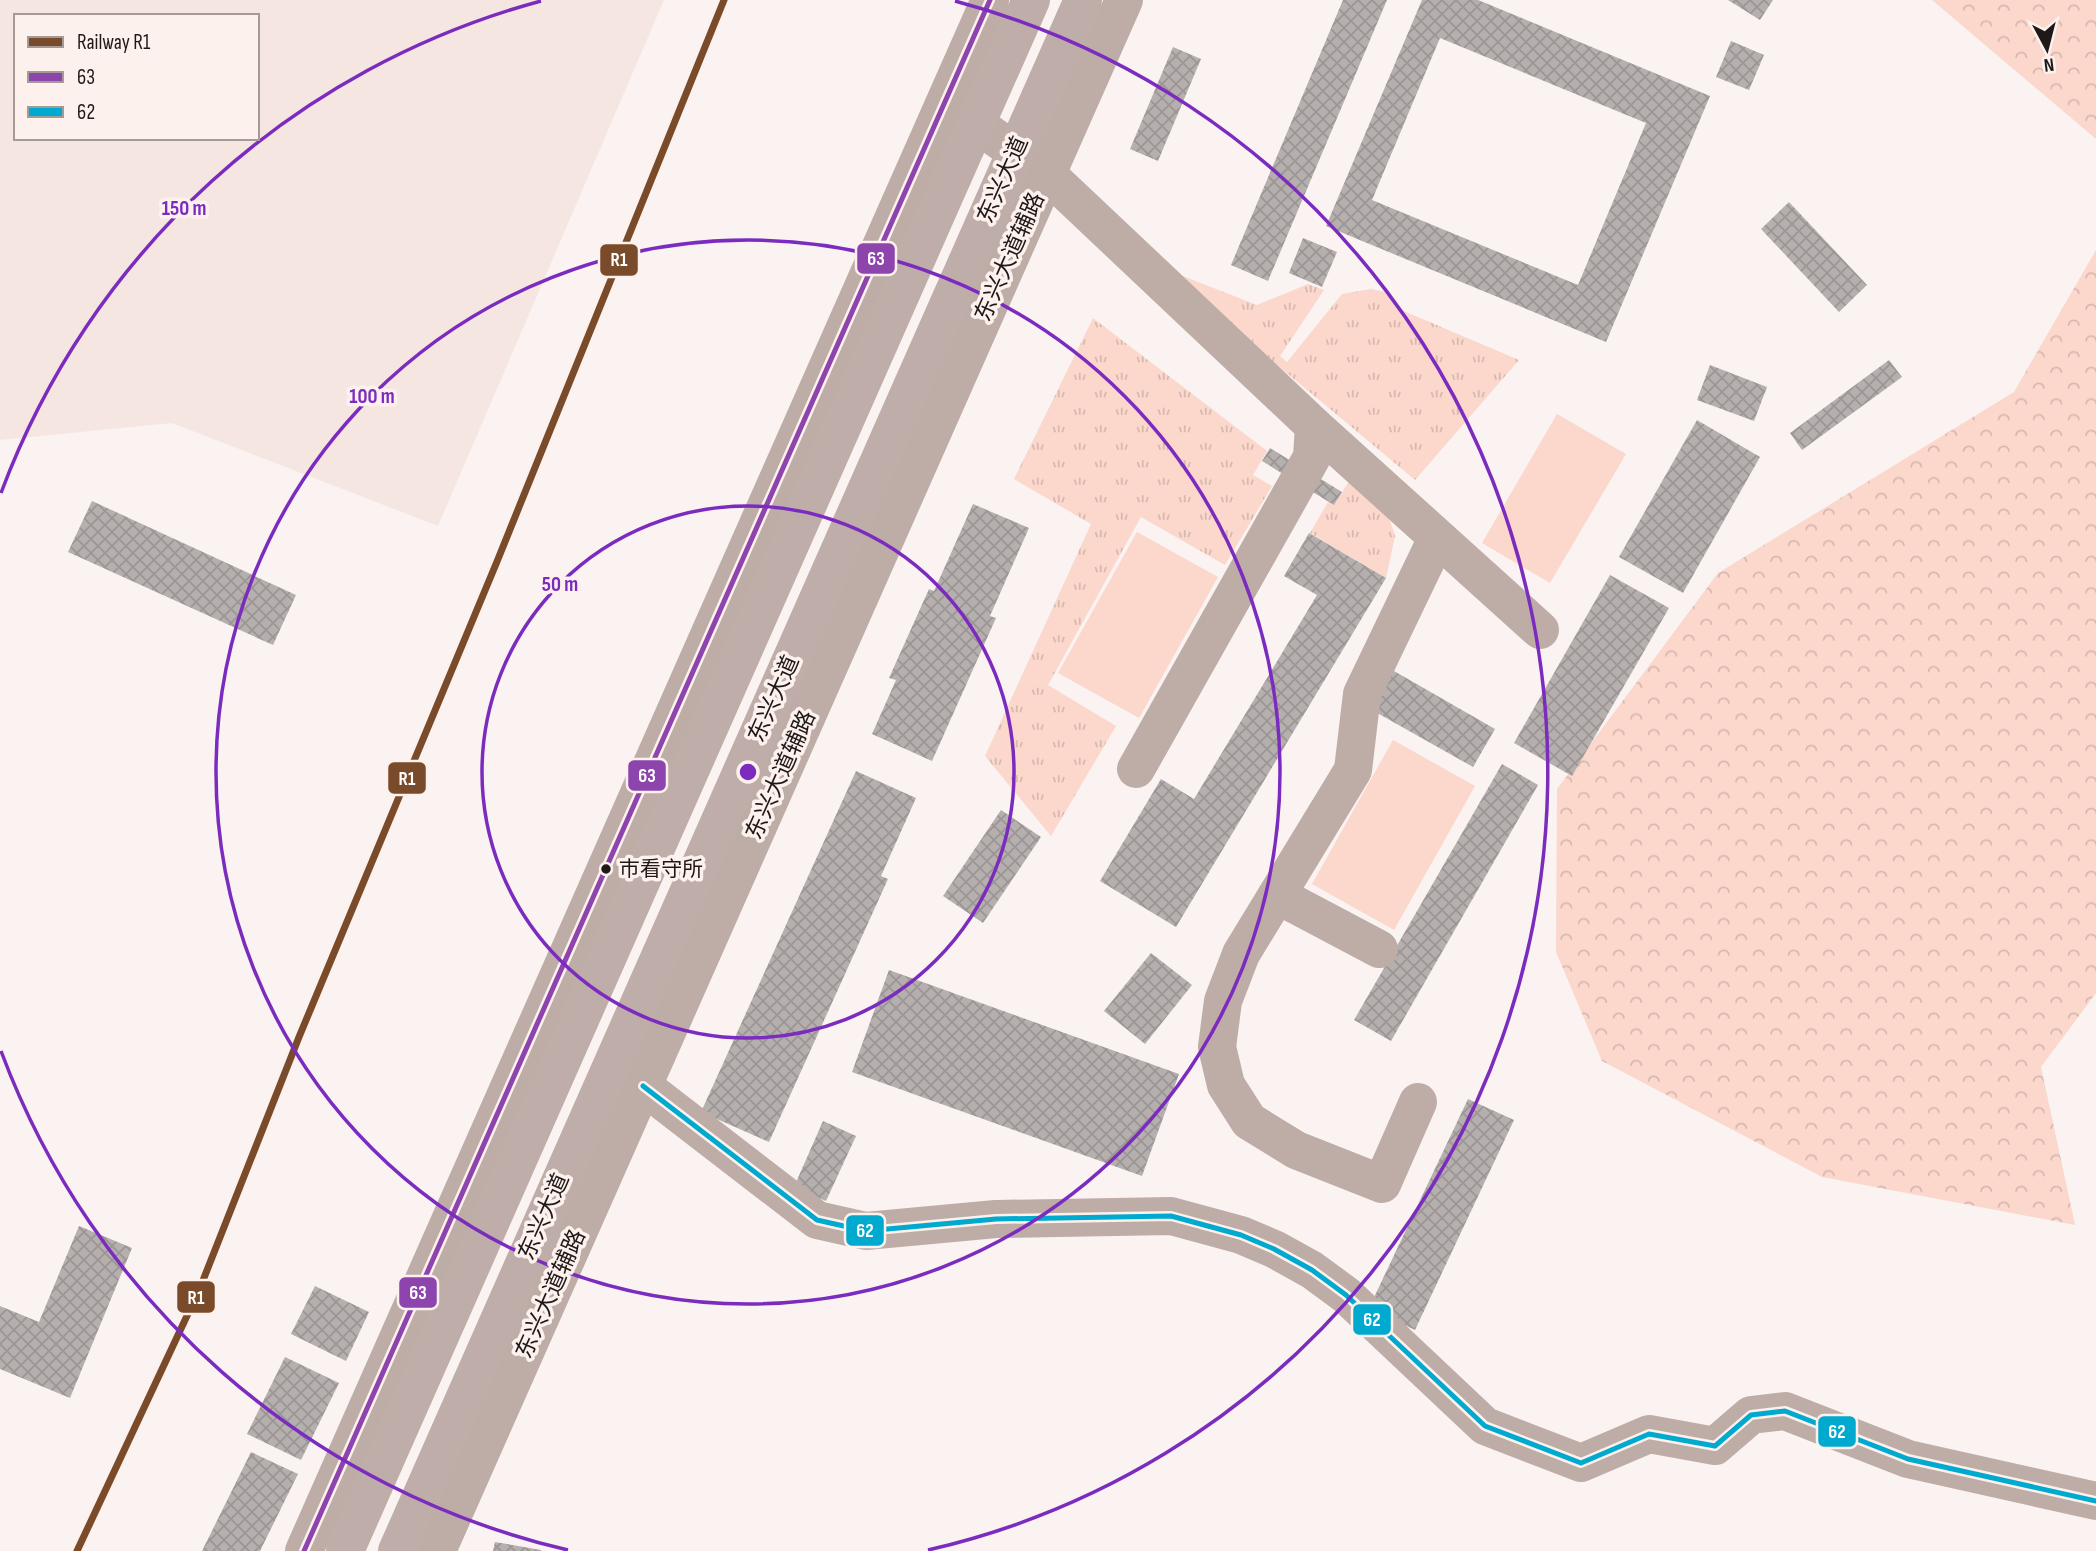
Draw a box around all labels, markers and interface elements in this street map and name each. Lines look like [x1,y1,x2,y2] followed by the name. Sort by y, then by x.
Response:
[14,14,259,140] legend
[2012,14,2082,84] north arrow
[77,30,151,55] text: Railway R1
[2042,52,2055,76] text: N
[77,65,95,90] text: 63
[77,100,95,125] text: 62
[972,132,1034,228] street label: 东兴大道
[969,188,1051,326] street label: 东兴大道辅路
[162,196,206,221] text: 150 m
[856,242,896,275] line badge: 63
[599,243,639,277] line badge: R1
[867,248,885,271] text: 63
[611,249,628,272] text: R1
[349,384,395,409] text: 100 m
[542,572,578,597] text: 50 m
[743,651,805,747] street label: 东兴大道
[740,706,822,844] street label: 东兴大道辅路
[627,759,667,792] line badge: 63
[736,760,760,784] centre of rings
[387,761,427,795] line badge: R1
[638,765,656,788] text: 63
[399,768,416,791] text: R1
[619,857,703,882] place label: 巿看守所
[599,862,613,876] marker: 巿看守所
[513,1169,575,1265] street label: 东兴大道
[845,1214,885,1247] line badge: 62
[856,1220,874,1243] text: 62
[510,1225,592,1363] street label: 东兴大道辅路
[398,1276,438,1309] line badge: 63
[176,1280,216,1314] line badge: R1
[409,1282,427,1305] text: 63
[188,1287,205,1310] text: R1
[1352,1303,1392,1336] line badge: 62
[1363,1309,1381,1332] text: 62
[1817,1415,1857,1448] line badge: 62
[1828,1421,1846,1444] text: 62

